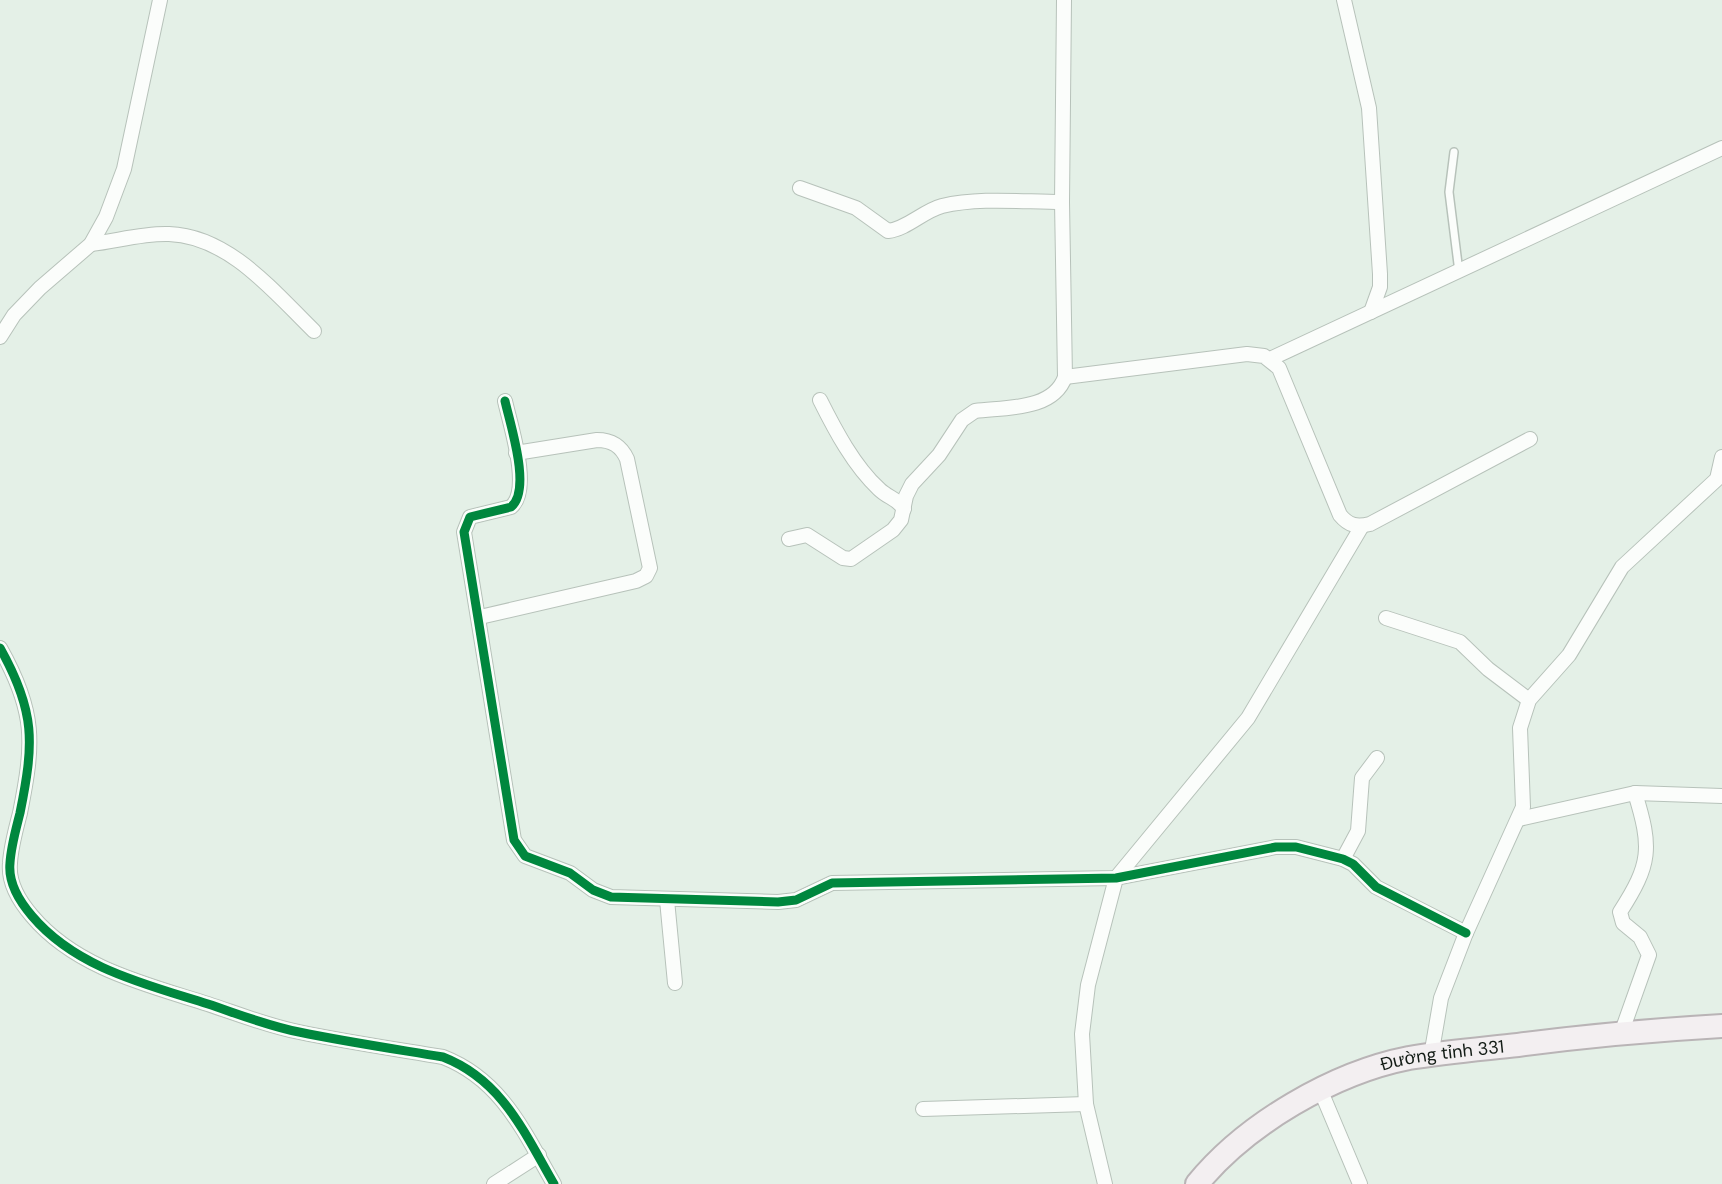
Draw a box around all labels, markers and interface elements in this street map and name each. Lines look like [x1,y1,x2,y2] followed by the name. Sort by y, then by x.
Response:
[1377,1035,1505,1077] street label: Đường tỉnh 331

